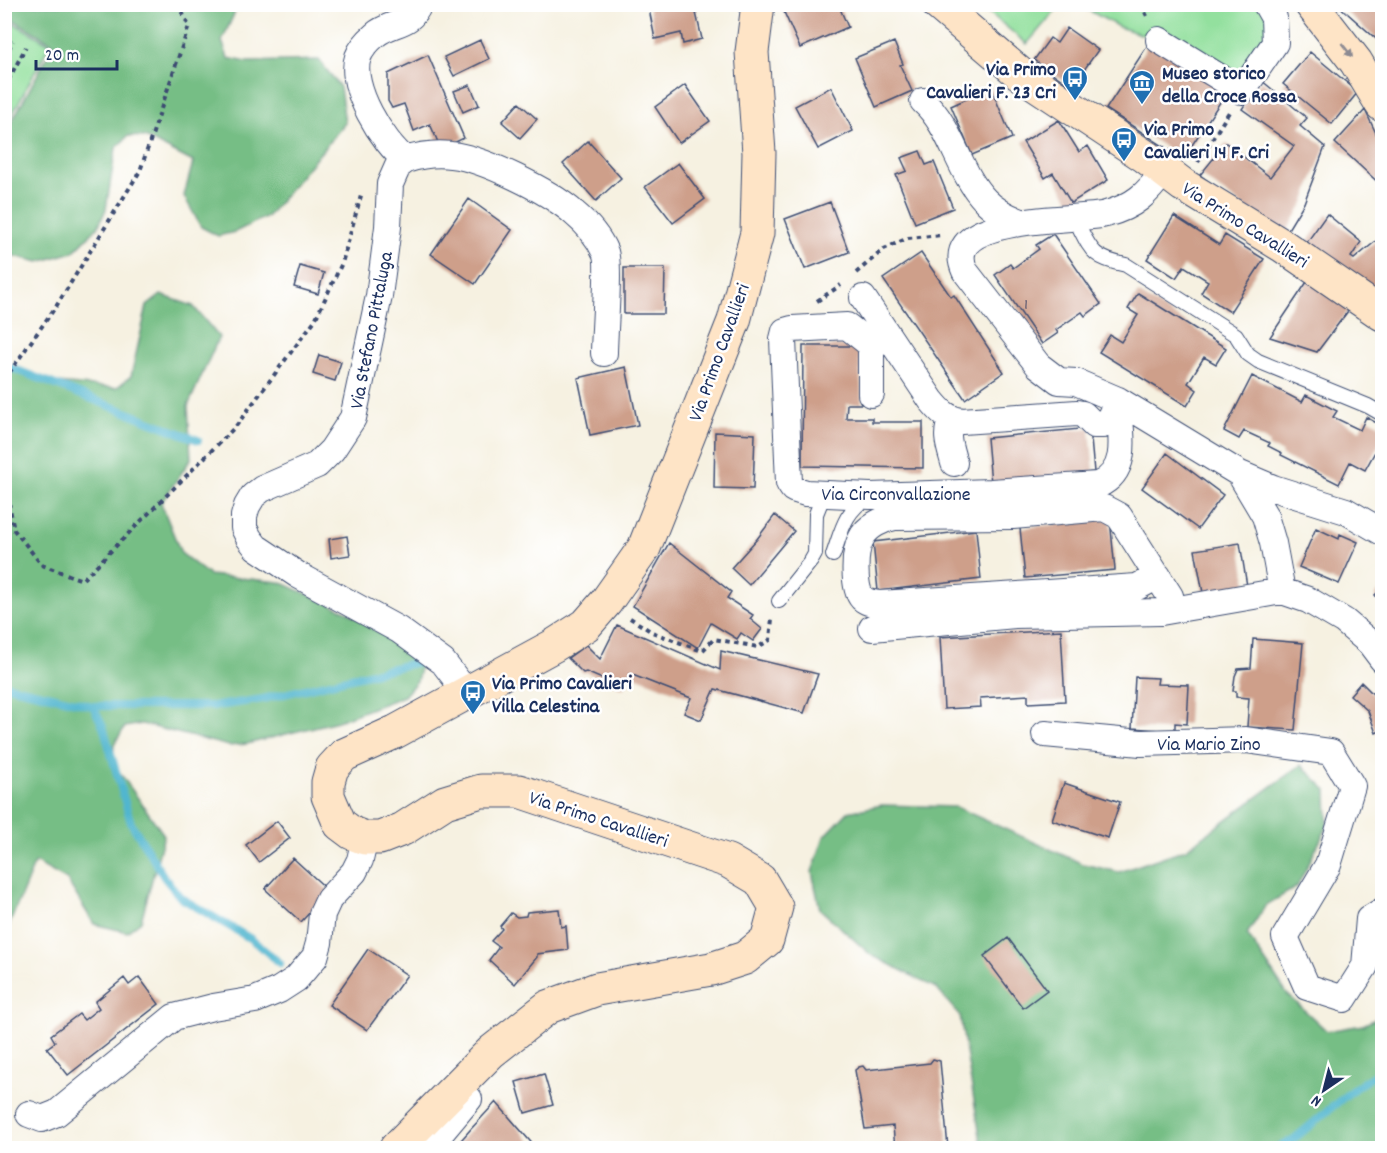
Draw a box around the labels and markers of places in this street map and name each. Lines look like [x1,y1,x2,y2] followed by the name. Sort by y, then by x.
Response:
[926,57,1056,108] place label: Via Primo Cavalieri F. 23 Cri
[1162,61,1297,112] place label: Museo storico della Croce Rossa
[1060,64,1090,102] bus stop icon: Via Primo Cavalieri F. 23 Cri
[1127,68,1157,106] museum icon: Museo storico della Croce Rossa
[1144,117,1269,168] place label: Via Primo Cavalieri 14 F. Cri
[1109,125,1139,163] bus stop icon: Via Primo Cavalieri 14 F. Cri
[492,671,632,722] place label: Via Primo Cavalieri Villa Celestina
[458,678,488,716] bus stop icon: Via Primo Cavalieri Villa Celestina

